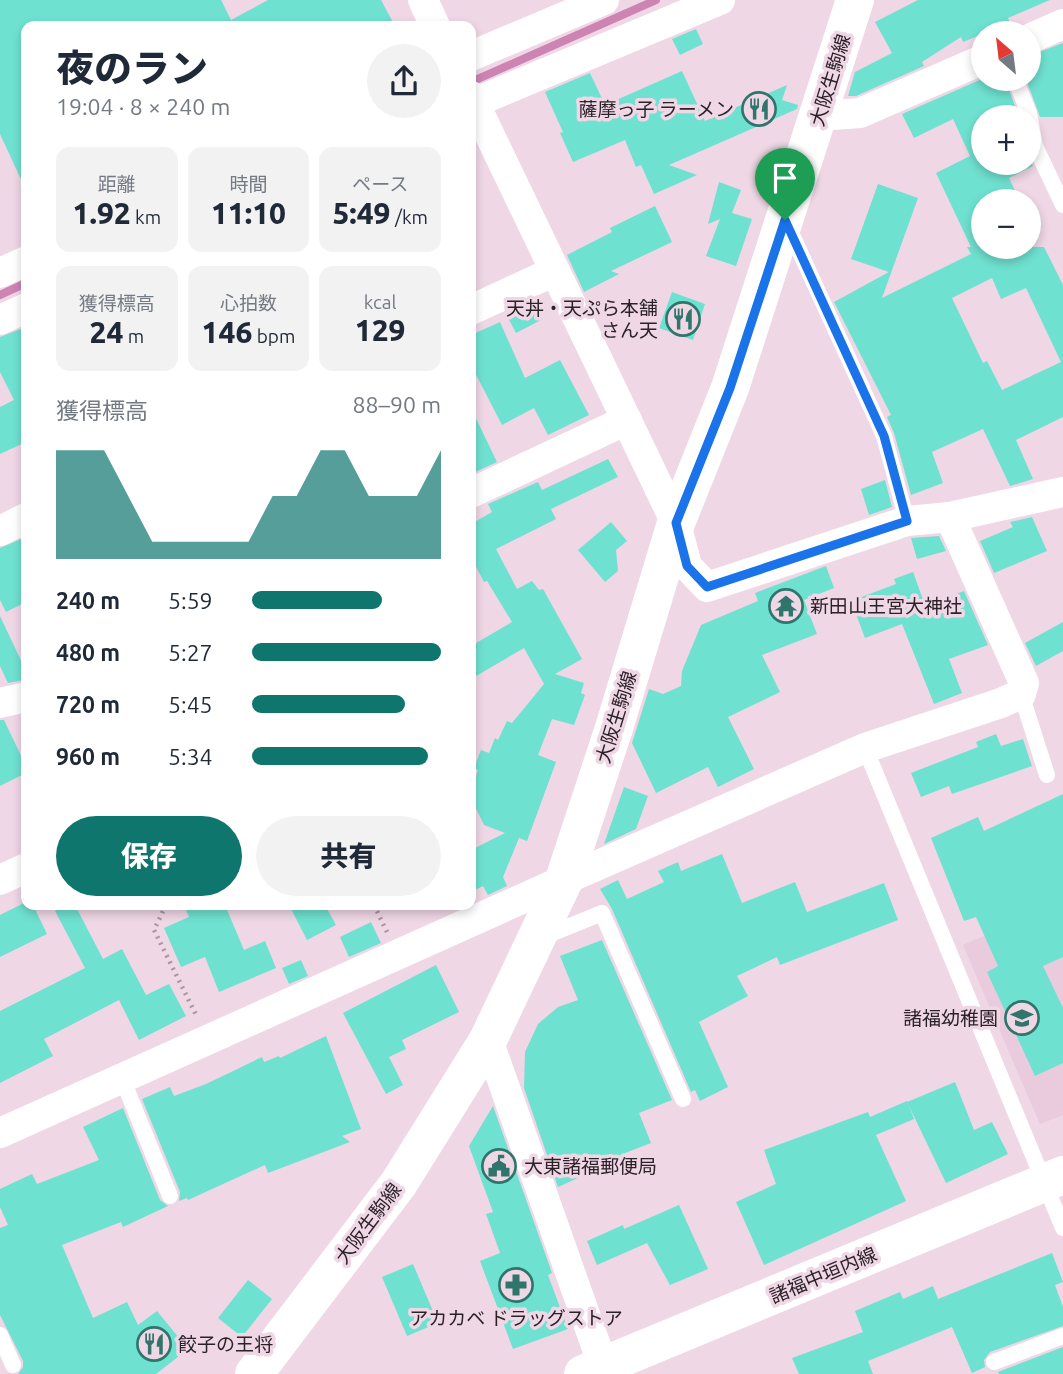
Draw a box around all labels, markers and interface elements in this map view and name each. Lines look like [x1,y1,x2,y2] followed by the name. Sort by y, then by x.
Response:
[971,21,1041,91] north arrow
[971,21,1041,259] map controls
[806,31,854,129] street label: 大阪生駒線
[367,44,441,118] button: share
[56,47,208,89] text: 夜のラン
[740,90,778,128] restaurant icon: 薩摩っ子 ラーメン
[56,94,230,119] text: 19:04 · 8 × 240 m
[578,98,734,120] place label: 薩摩っ子 ラーメン
[971,105,1041,175] button: +
[755,148,815,220] pin
[766,159,804,197] icon: arrive
[98,173,136,195] text: 距離
[229,173,268,195] text: 時間
[352,173,408,195] text: ペース
[971,189,1041,259] button: −
[73,196,131,230] text: 1.92
[211,196,286,230] text: 11:10
[332,196,391,230] text: 5:49
[131,206,161,228] text: km
[391,206,428,228] text: /km
[364,291,397,313] text: kcal
[79,292,155,314] text: 獲得標高
[220,292,277,314] text: 心拍数
[506,297,658,341] place label: 天丼・天ぷら本舗 さん天
[664,300,702,338] restaurant icon: 天丼・天ぷら本舗 さん天
[355,313,406,347] text: 129
[90,315,123,349] text: 24
[202,315,252,349] text: 146
[123,325,144,347] text: m
[252,325,295,347] text: bpm
[353,392,441,417] text: 88–90 m
[56,398,148,423] text: 獲得標高
[767,587,805,625] temple icon: 新田山王宮大神社
[56,588,120,613] text: 240 m
[168,588,213,613] text: 5:59
[810,595,962,617] place label: 新田山王宮大神社
[56,640,120,665] text: 480 m
[168,640,213,665] text: 5:27
[592,668,640,766] street label: 大阪生駒線
[56,692,120,717] text: 720 m
[168,692,213,717] text: 5:45
[56,744,120,769] text: 960 m
[168,744,213,769] text: 5:34
[56,816,242,896] button: 保存
[256,816,441,896] button: 共有
[1003,999,1041,1037] school or university icon: 諸福幼稚園
[903,1007,998,1029] place label: 諸福幼稚園
[480,1147,518,1185] public building icon: 大東諸福郵便局
[524,1155,657,1177] place label: 大東諸福郵便局
[331,1178,405,1268] street label: 大阪生駒線
[766,1243,880,1307] street label: 諸福中垣内線
[497,1266,535,1304] pharmacy icon: アカカベ ドラッグストア
[409,1307,623,1329] place label: アカカベ ドラッグストア
[135,1325,173,1363] restaurant icon: 餃子の王将
[178,1333,273,1355] place label: 餃子の王将

